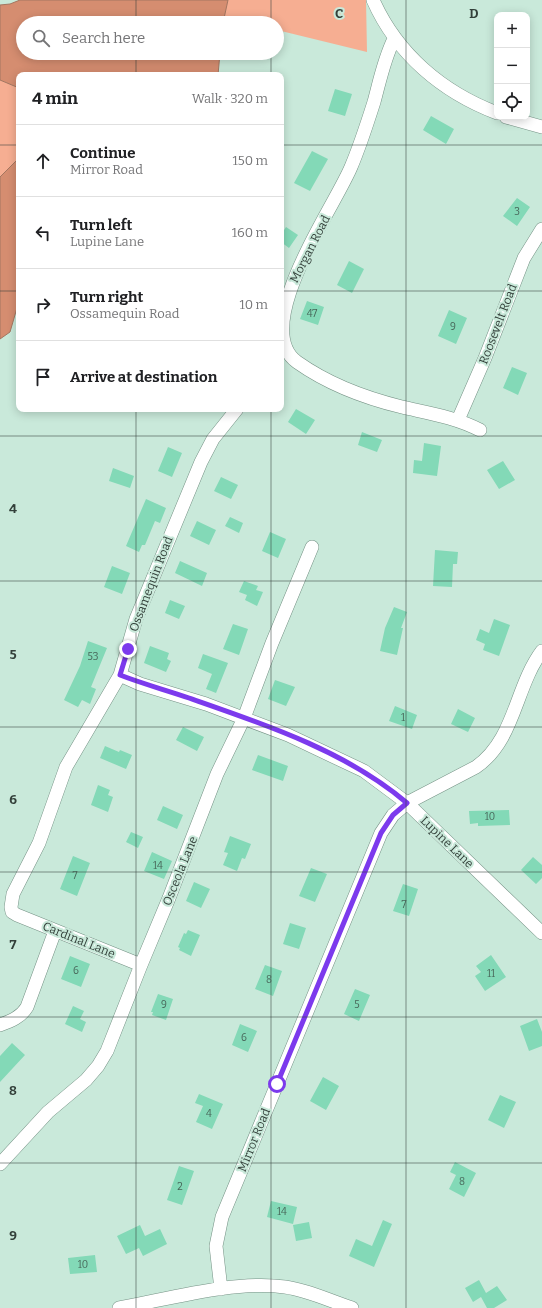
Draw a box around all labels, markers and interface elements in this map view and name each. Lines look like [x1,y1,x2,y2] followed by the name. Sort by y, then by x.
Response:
[335,6,343,21] text: C
[469,6,479,21] text: D
[494,12,530,120] map controls
[494,12,530,48] button: +
[16,16,284,60] search box
[30,27,52,49] icon: search
[62,29,145,47] text: Search here
[494,48,530,84] button: −
[494,84,530,120] button: locate
[32,88,78,109] text: 4 min
[192,91,268,106] text: Walk · 320 m
[70,144,136,162] text: Continue
[32,150,54,172] icon: ahead
[232,153,268,168] text: 150 m
[70,162,143,177] text: Mirror Road
[514,206,520,218] house number: 3
[287,213,333,285] street label: Morgan Road
[70,216,132,234] text: Turn left
[32,222,54,244] icon: left
[232,225,268,240] text: 160 m
[70,234,144,249] text: Lupine Lane
[476,282,520,366] street label: Roosevelt Road
[70,288,143,306] text: Turn right
[32,294,54,316] icon: right
[239,297,268,312] text: 10 m
[70,306,180,321] text: Ossamequin Road
[307,308,317,320] house number: 47
[450,321,456,333] house number: 9
[32,366,54,388] icon: arrive
[70,368,217,386] text: Arrive at destination
[9,501,17,516] text: 4
[126,534,176,634] street label: Ossamequin Road
[119,640,137,658] route end
[9,647,17,662] text: 5
[88,651,99,663] house number: 53
[401,712,405,724] house number: 1
[9,792,17,807] text: 6
[485,811,495,823] house number: 10
[418,813,476,871] street label: Lupine Lane
[160,834,200,908] street label: Osceola Lane
[153,860,163,872] house number: 14
[72,870,78,882] house number: 7
[401,899,407,911] house number: 7
[41,919,117,961] street label: Cardinal Lane
[10,937,17,952] text: 7
[73,965,79,977] house number: 6
[487,968,495,980] house number: 11
[266,974,272,986] house number: 8
[161,999,167,1011] house number: 9
[354,999,360,1011] house number: 5
[241,1032,247,1044] house number: 6
[268,1075,286,1093] route start
[9,1083,17,1098] text: 8
[235,1106,273,1174] street label: Mirror Road
[206,1108,212,1120] house number: 4
[459,1176,465,1188] house number: 8
[177,1181,183,1193] house number: 2
[277,1206,287,1218] house number: 14
[9,1228,17,1243] text: 9
[78,1259,88,1271] house number: 10

